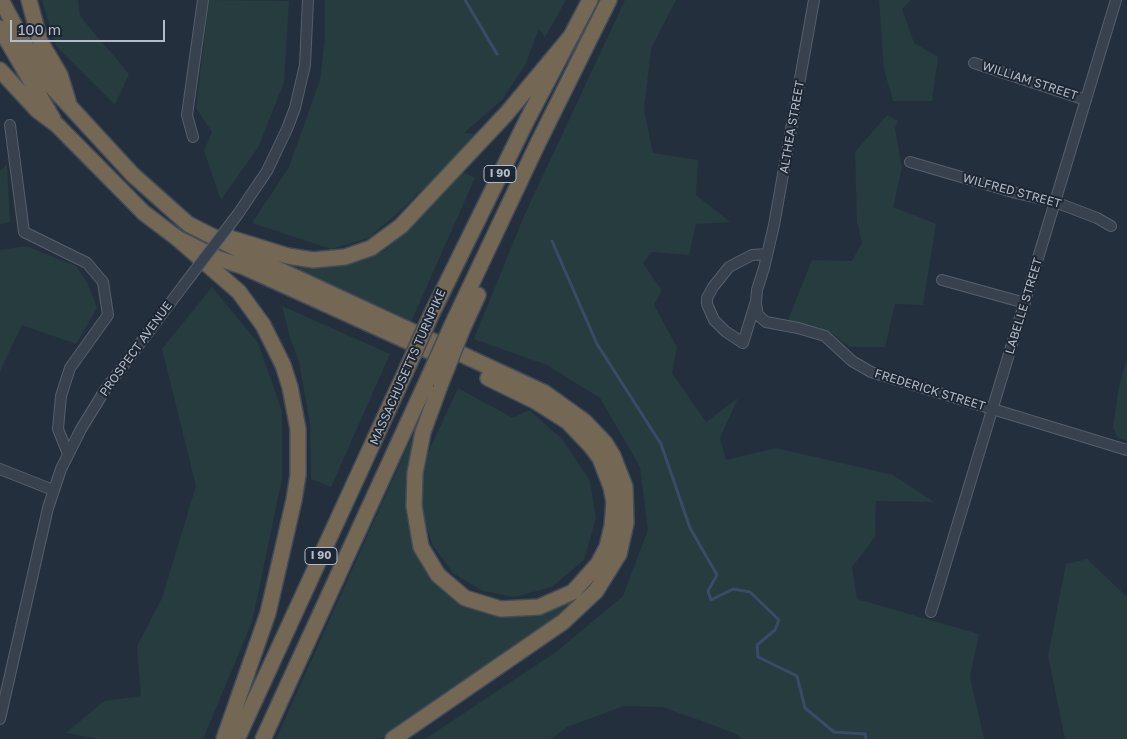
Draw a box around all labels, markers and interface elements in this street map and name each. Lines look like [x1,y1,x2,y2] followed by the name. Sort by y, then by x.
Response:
[12,10,168,42] scale bar
[18,20,61,38] text: 100 m
[980,59,1080,103] street label: WILLIAM STREET
[777,79,807,175] street label: ALTHEA STREET
[484,165,516,182] road number: I 90
[961,171,1063,211] street label: WILFRED STREET
[1003,256,1045,356] street label: LABELLE STREET
[367,287,449,447] street label: MASSACHUSETTS TURNPIKE
[97,299,175,399] street label: PROSPECT AVENUE
[873,366,987,414] street label: FREDERICK STREET
[305,548,337,564] road number: I 90

